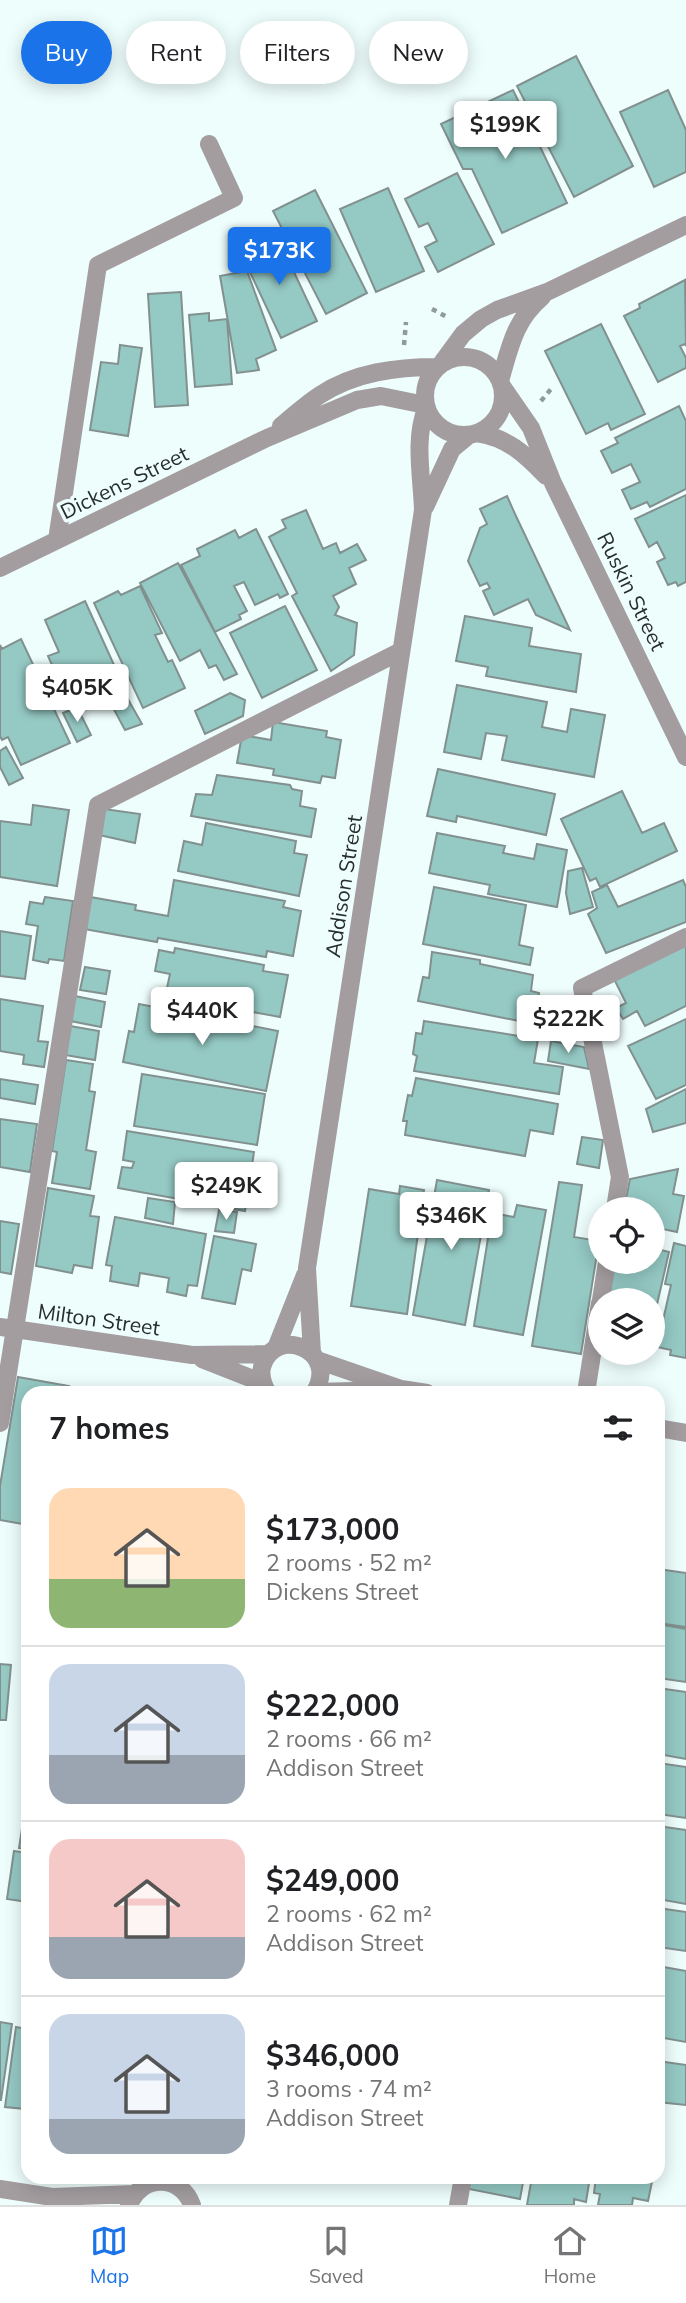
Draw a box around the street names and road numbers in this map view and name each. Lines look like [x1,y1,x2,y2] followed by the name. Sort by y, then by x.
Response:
[56,440,192,524] street label: Dickens Street
[592,527,672,655] street label: Ruskin Street
[319,813,367,959] street label: Addison Street
[36,1298,162,1340] street label: Milton Street

